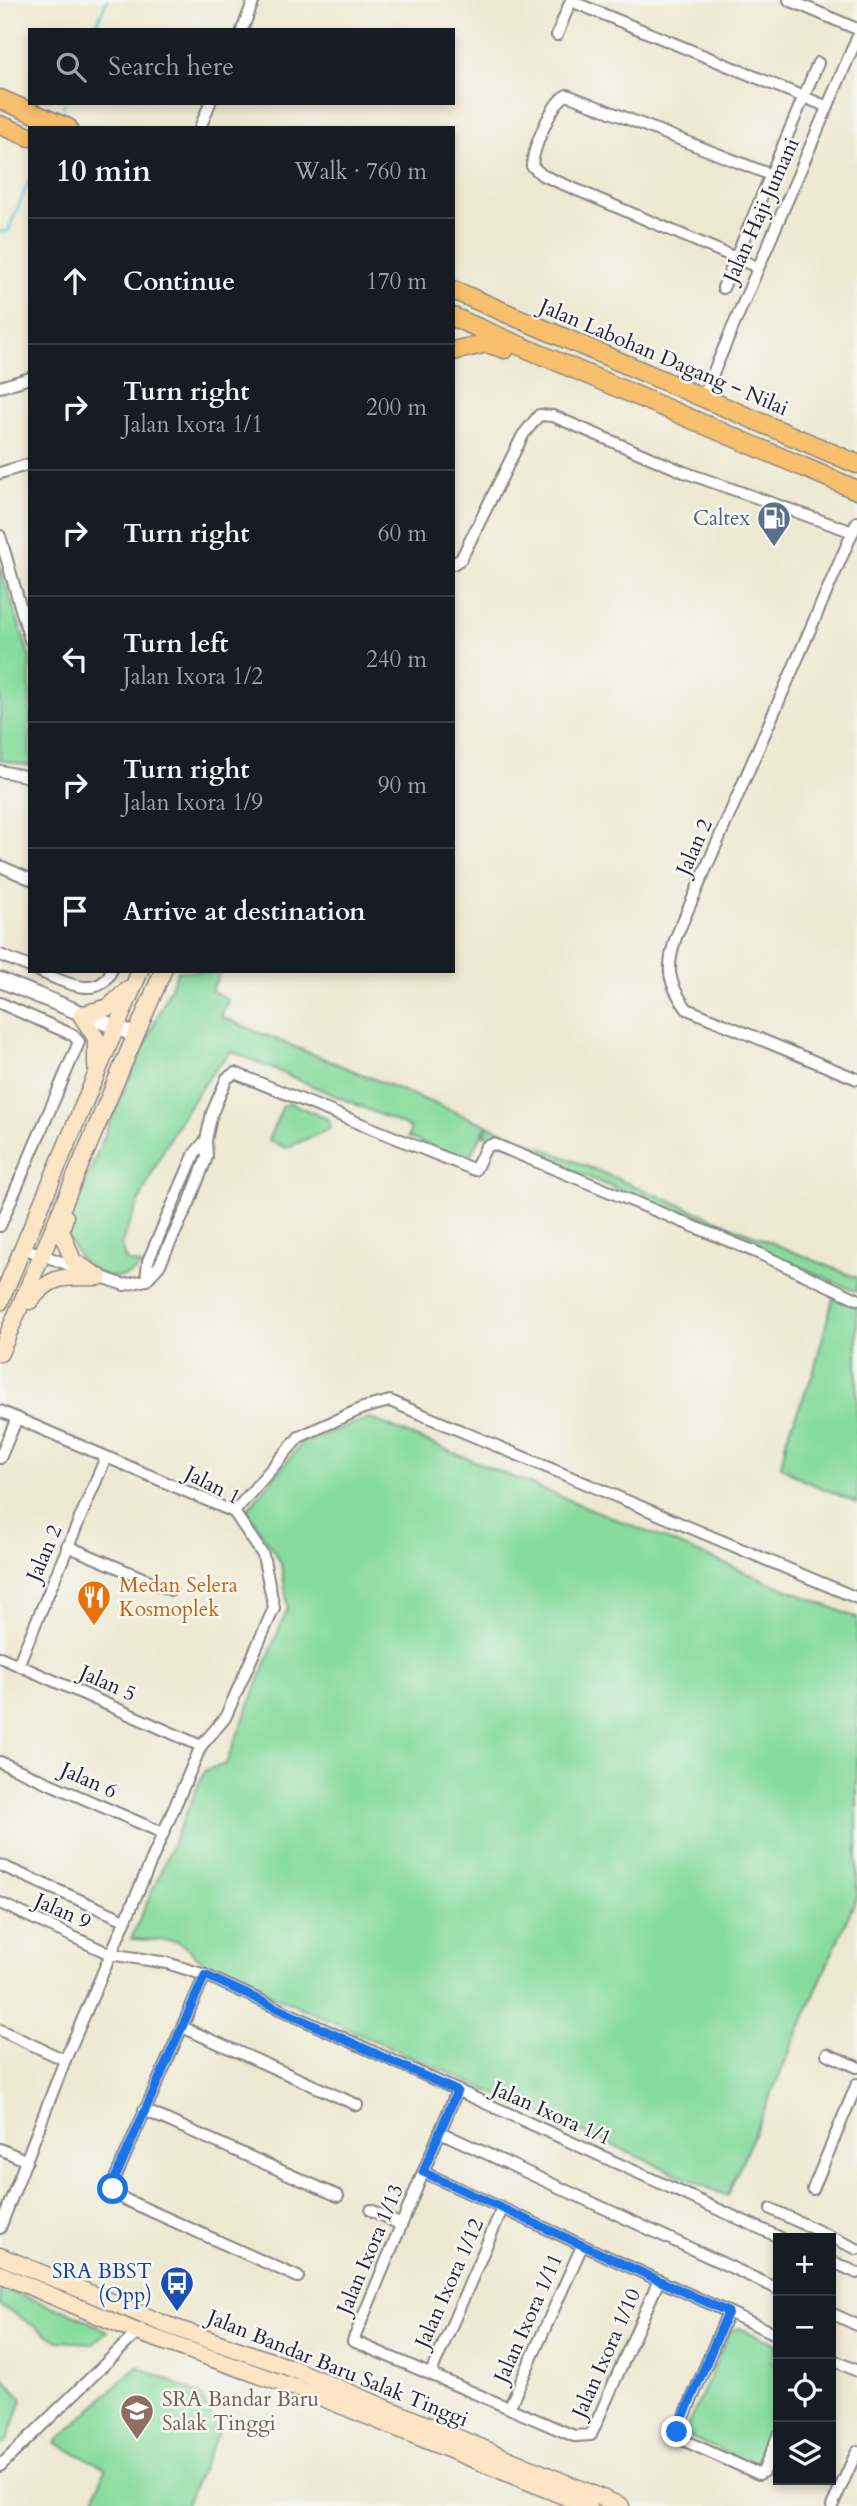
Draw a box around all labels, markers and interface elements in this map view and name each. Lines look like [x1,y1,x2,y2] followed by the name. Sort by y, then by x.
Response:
[28,28,455,105] search box
[52,48,90,86] icon: search
[108,49,234,84] text: Search here
[715,133,806,290] street label: Jalan Haji Jumani
[56,151,151,192] text: 10 min
[294,156,427,187] text: Walk · 760 m
[56,262,94,300] icon: ahead
[123,264,235,299] text: Continue
[366,266,427,297] text: 170 m
[532,291,793,423] street label: Jalan Labohan Dagang ‒ Nilai
[123,374,250,409] text: Turn right
[56,388,94,426] icon: right
[366,392,427,423] text: 200 m
[123,409,263,440] text: Jalan Ixora 1/1
[755,499,793,548] fuel station icon: Caltex
[693,504,751,533] place label: Caltex
[56,514,94,552] icon: right
[123,516,250,551] text: Turn right
[378,518,427,549] text: 60 m
[123,626,228,661] text: Turn left
[56,640,94,678] icon: left
[366,644,427,675] text: 240 m
[123,661,263,692] text: Jalan Ixora 1/2
[123,752,250,787] text: Turn right
[56,766,94,804] icon: right
[378,770,427,801] text: 90 m
[123,787,263,818] text: Jalan Ixora 1/9
[668,814,720,883] street label: Jalan 2
[56,892,94,930] icon: arrive
[123,894,366,929] text: Arrive at destination
[177,1458,246,1512] street label: Jalan 1
[18,1520,69,1589] street label: Jalan 2
[119,1571,238,1624] place label: Medan Selera Kosmoplek
[75,1578,113,1627] restaurant icon: Medan Selera Kosmoplek
[72,1657,141,1709] street label: Jalan 5
[53,1754,122,1806] street label: Jalan 6
[27,1885,96,1937] street label: Jalan 9
[485,2073,616,2153] street label: Jalan Ixora 1/1
[97,2173,128,2204] route start
[329,2180,411,2321] street label: Jalan Ixora 1/13
[407,2214,491,2355] street label: Jalan Ixora 1/12
[773,2233,836,2485] map controls
[773,2233,836,2296] button: +
[486,2249,570,2390] street label: Jalan Ixora 1/11
[52,2257,152,2310] place label: SRA BBST (Opp)
[158,2264,196,2313] bus stop icon: SRA BBST (Opp)
[564,2284,648,2425] street label: Jalan Ixora 1/10
[773,2296,836,2359] button: −
[200,2302,473,2434] street label: Jalan Bandar Baru Salak Tinggi
[773,2359,836,2422] button: locate
[162,2385,319,2438] place label: SRA Bandar Baru Salak Tinggi
[118,2392,156,2441] school or university icon: SRA Bandar Baru Salak Tinggi
[661,2416,692,2447] route end
[773,2422,836,2485] button: layers

